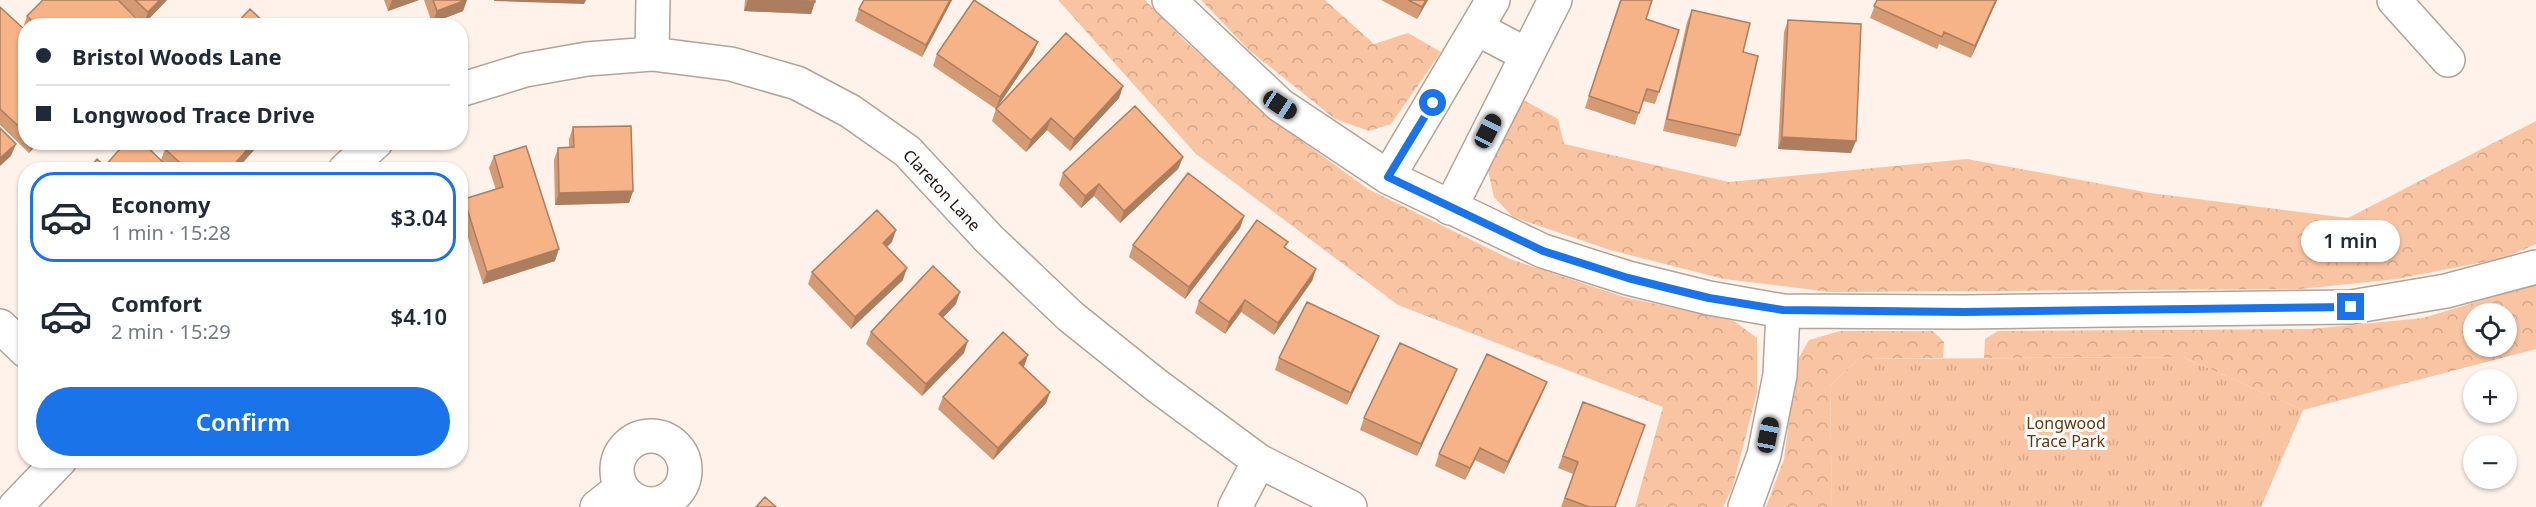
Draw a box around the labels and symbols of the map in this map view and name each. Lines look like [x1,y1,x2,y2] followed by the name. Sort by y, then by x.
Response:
[1260,88,1300,122] car
[1419,89,1446,116] route start
[1472,111,1504,151] car
[898,144,986,236] street label: Clareton Lane
[2302,220,2400,262] callout: 1 min
[2337,293,2364,320] route end
[2026,412,2106,452] park label: Longwood Trace Park
[1756,416,1780,454] car

